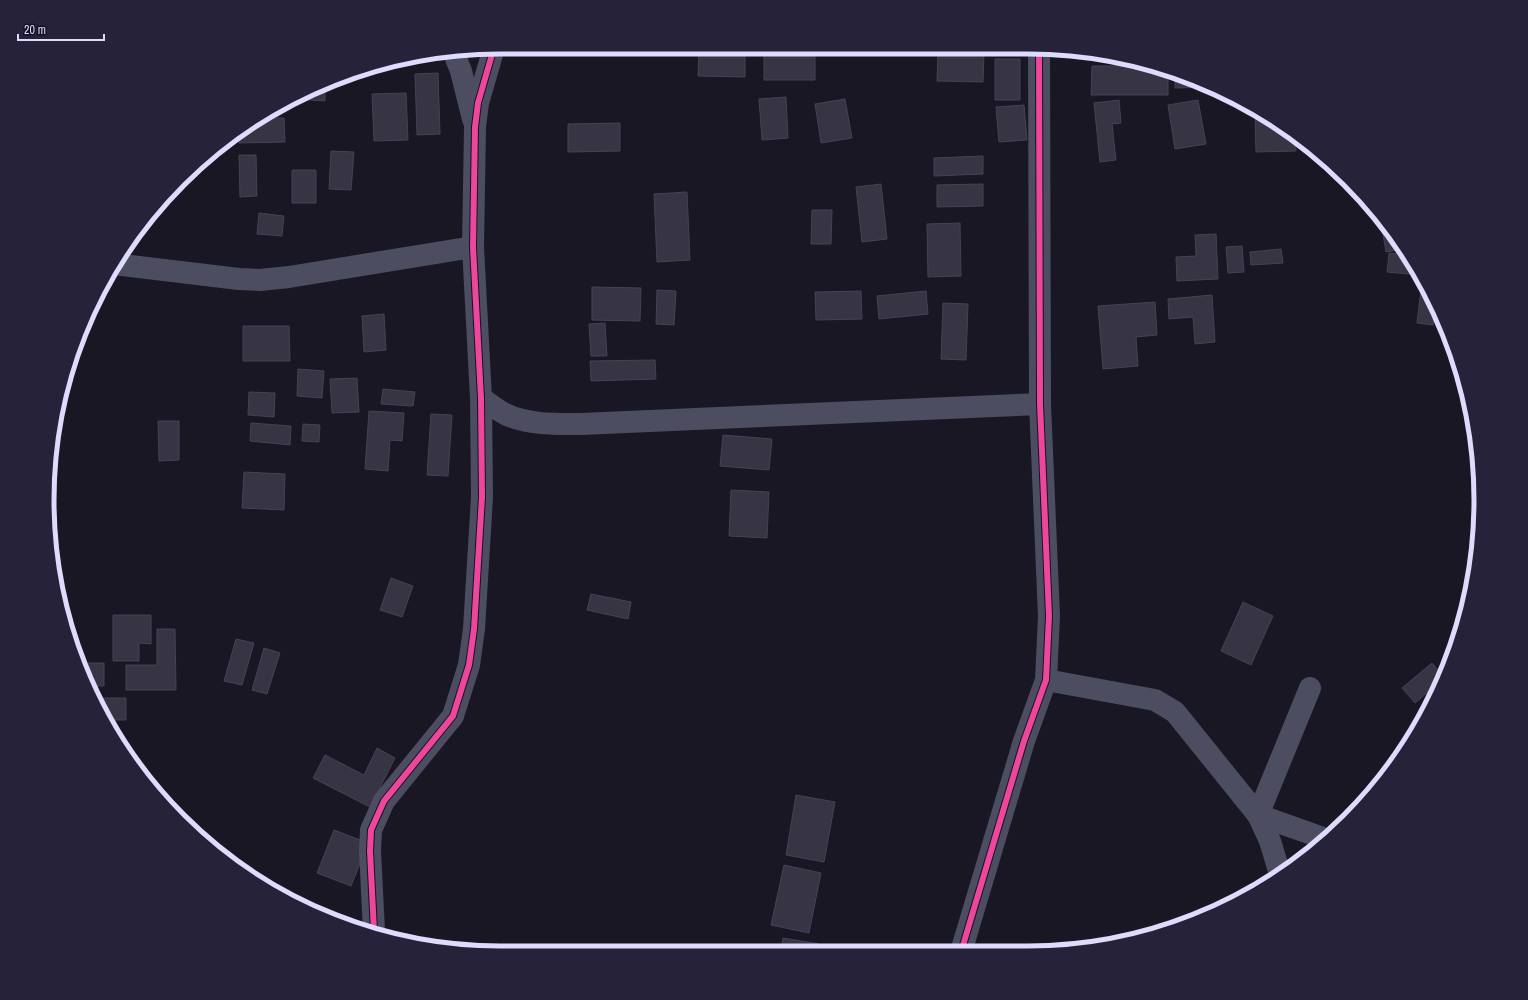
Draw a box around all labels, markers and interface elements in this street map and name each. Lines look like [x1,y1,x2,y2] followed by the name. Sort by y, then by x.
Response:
[18,16,104,42] scale bar
[24,22,46,38] text: 20 m

